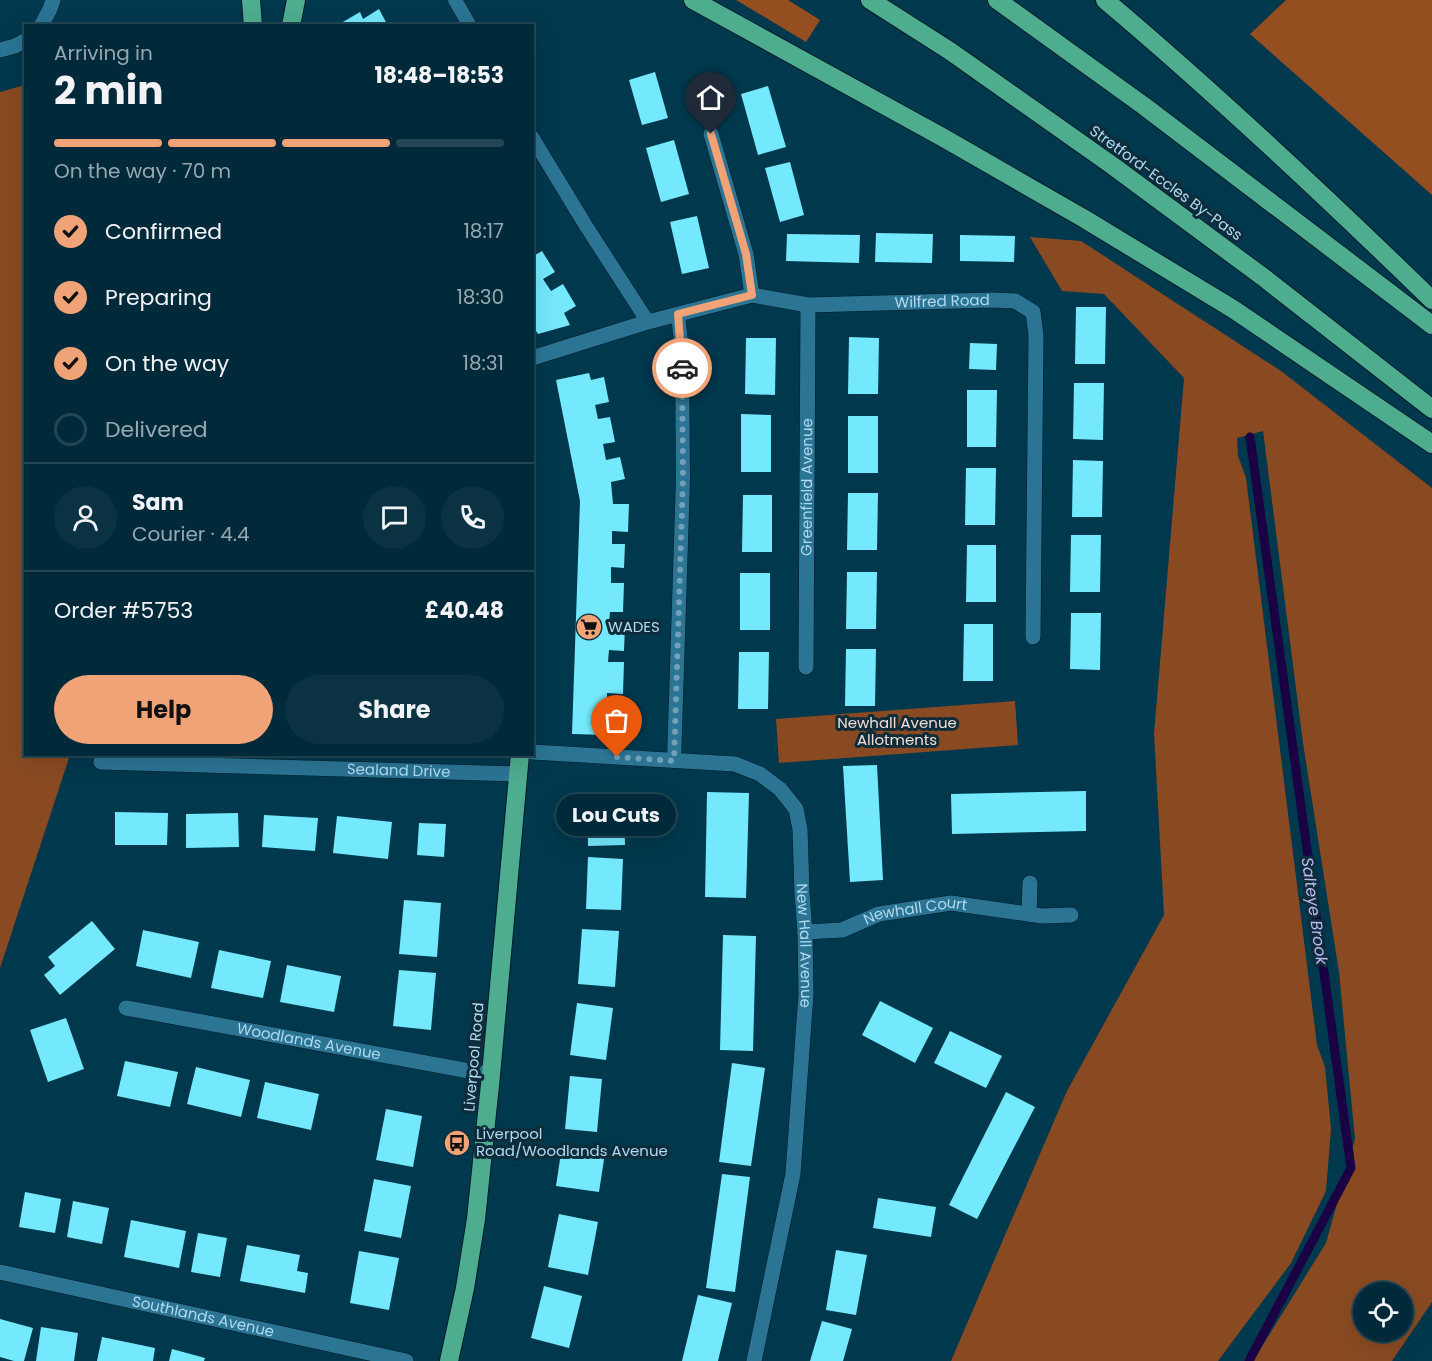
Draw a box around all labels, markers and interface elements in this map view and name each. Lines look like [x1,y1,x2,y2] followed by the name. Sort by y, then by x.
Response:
[54,39,153,67] text: Arriving in
[374,60,504,91] text: 18:48–18:53
[54,63,164,118] text: 2 min
[685,72,736,134] pin
[694,81,727,114] icon: home
[1086,120,1247,245] street label: Stretford-Eccles By-Pass
[54,157,231,185] text: On the way · 70 m
[54,215,87,248] icon: check
[105,216,222,247] text: Confirmed
[463,217,504,245] text: 18:17
[54,281,87,314] icon: check
[105,282,212,313] text: Preparing
[456,283,504,311] text: 18:30
[894,289,990,313] street label: Wilfred Road
[652,338,712,398] courier
[54,347,87,380] icon: check
[105,348,229,379] text: On the way
[463,349,504,377] text: 18:31
[666,352,699,385] icon: car
[105,414,208,445] text: Delivered
[796,418,817,556] street label: Greenfield Avenue
[54,486,117,549] button: person
[363,486,426,549] button: chat
[441,486,504,549] button: phone
[132,487,184,518] text: Sam
[132,520,250,548] text: Courier · 4.4
[54,595,193,626] text: Order #5753
[425,595,504,626] text: £40.48
[574,612,604,642] supermarket icon: WADES
[608,616,660,637] place label: WADES
[54,675,273,744] button: Help
[285,675,504,744] button: Share
[591,695,642,757] pin
[600,704,633,737] icon: bag
[837,712,957,750] park label: Newhall Avenue Allotments
[347,758,451,782] street label: Sealand Drive
[557,793,677,835] callout: Lou Cuts
[572,801,660,829] text: Lou Cuts
[1296,856,1334,967] water label: Salteye Brook
[792,883,817,1009] street label: New Hall Avenue
[860,892,969,930] street label: Newhall Court
[458,1001,489,1112] street label: Liverpool Road
[235,1018,383,1065] street label: Woodlands Avenue
[476,1123,668,1161] place label: Liverpool Road/Woodlands Avenue
[442,1128,472,1158] bus stop icon: Liverpool Road/Woodlands Avenue
[1353,1282,1413,1342] map controls
[1353,1282,1413,1342] button: locate
[130,1290,276,1342] street label: Southlands Avenue

